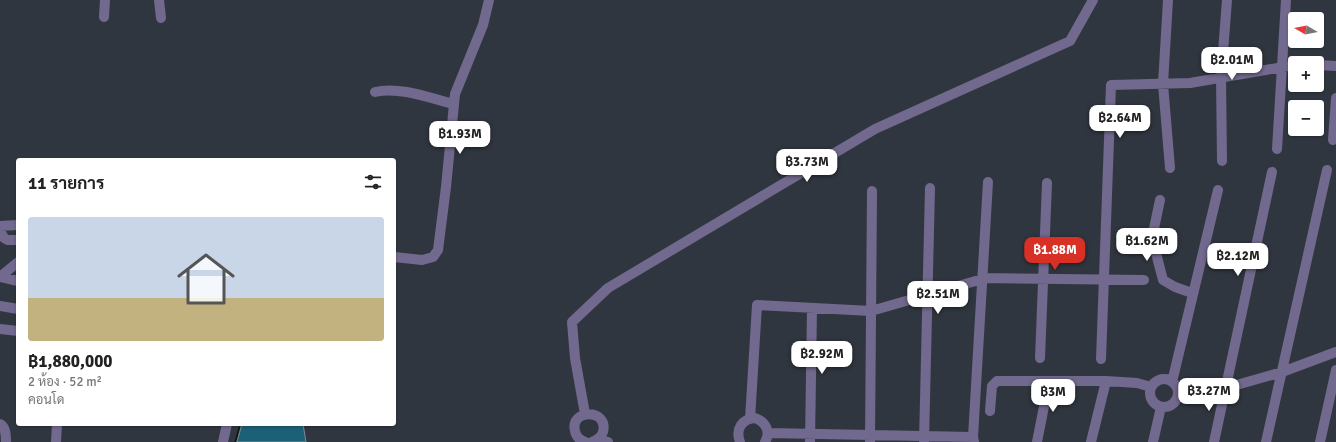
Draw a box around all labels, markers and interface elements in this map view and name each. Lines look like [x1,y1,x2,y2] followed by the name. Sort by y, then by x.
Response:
[1288,12,1324,48] north arrow
[1288,12,1324,136] map controls
[1199,47,1265,81] pin: ฿2.01M
[1210,52,1254,68] text: ฿2.01M
[1288,56,1324,92] button: +
[1288,100,1324,136] button: −
[1087,105,1153,139] pin: ฿2.64M
[1098,110,1142,126] text: ฿2.64M
[427,121,493,155] pin: ฿1.93M
[438,126,482,142] text: ฿1.93M
[774,149,840,183] pin: ฿3.73M
[785,154,829,170] text: ฿3.73M
[362,171,384,193] icon: filters
[28,173,105,194] text: 11 รายการ
[1114,228,1180,262] pin: ฿1.62M
[1125,233,1169,249] text: ฿1.62M
[1022,237,1088,271] pin: ฿1.88M
[1033,242,1077,258] text: ฿1.88M
[170,243,242,315] icon: home
[1205,243,1271,277] pin: ฿2.12M
[1216,248,1260,264] text: ฿2.12M
[905,281,971,315] pin: ฿2.51M
[916,286,960,302] text: ฿2.51M
[789,341,855,375] pin: ฿2.92M
[800,346,844,362] text: ฿2.92M
[28,351,113,372] text: ฿1,880,000
[28,374,102,390] text: 2 ห้อง · 52 m²
[1176,378,1242,412] pin: ฿3.27M
[1034,379,1072,413] pin: ฿3M
[1187,383,1231,399] text: ฿3.27M
[1040,384,1066,400] text: ฿3M
[28,392,64,408] text: คอนโด

